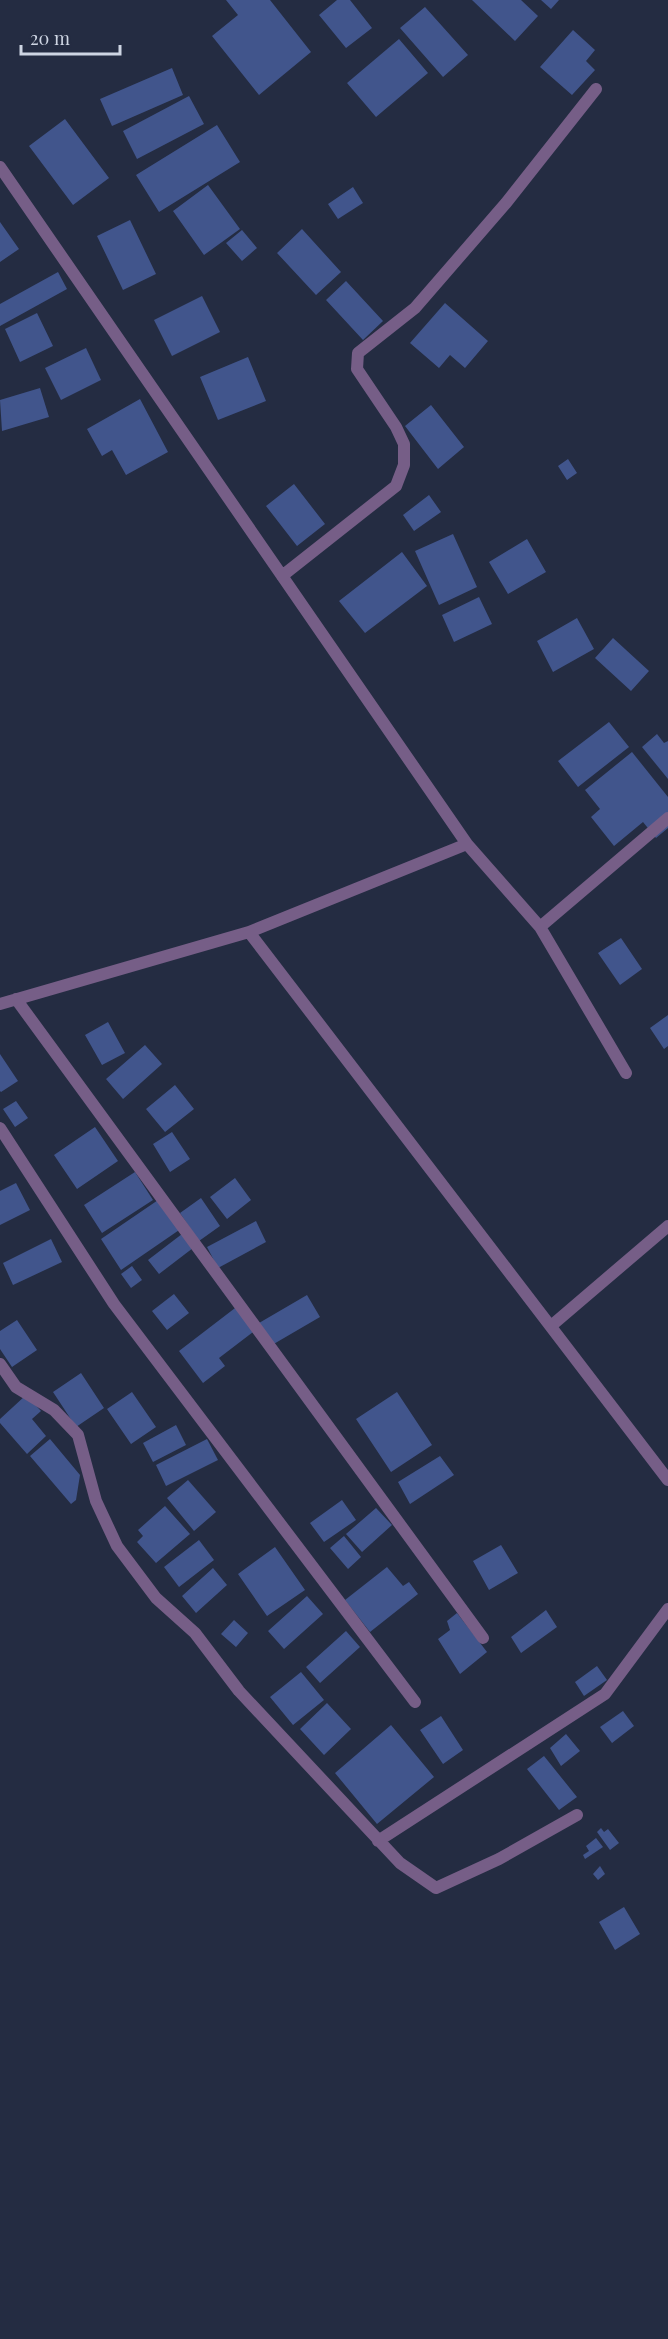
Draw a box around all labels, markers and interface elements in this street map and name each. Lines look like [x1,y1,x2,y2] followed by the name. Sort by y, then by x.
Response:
[21,18,120,56] scale bar
[30,26,70,50] text: 20 m

